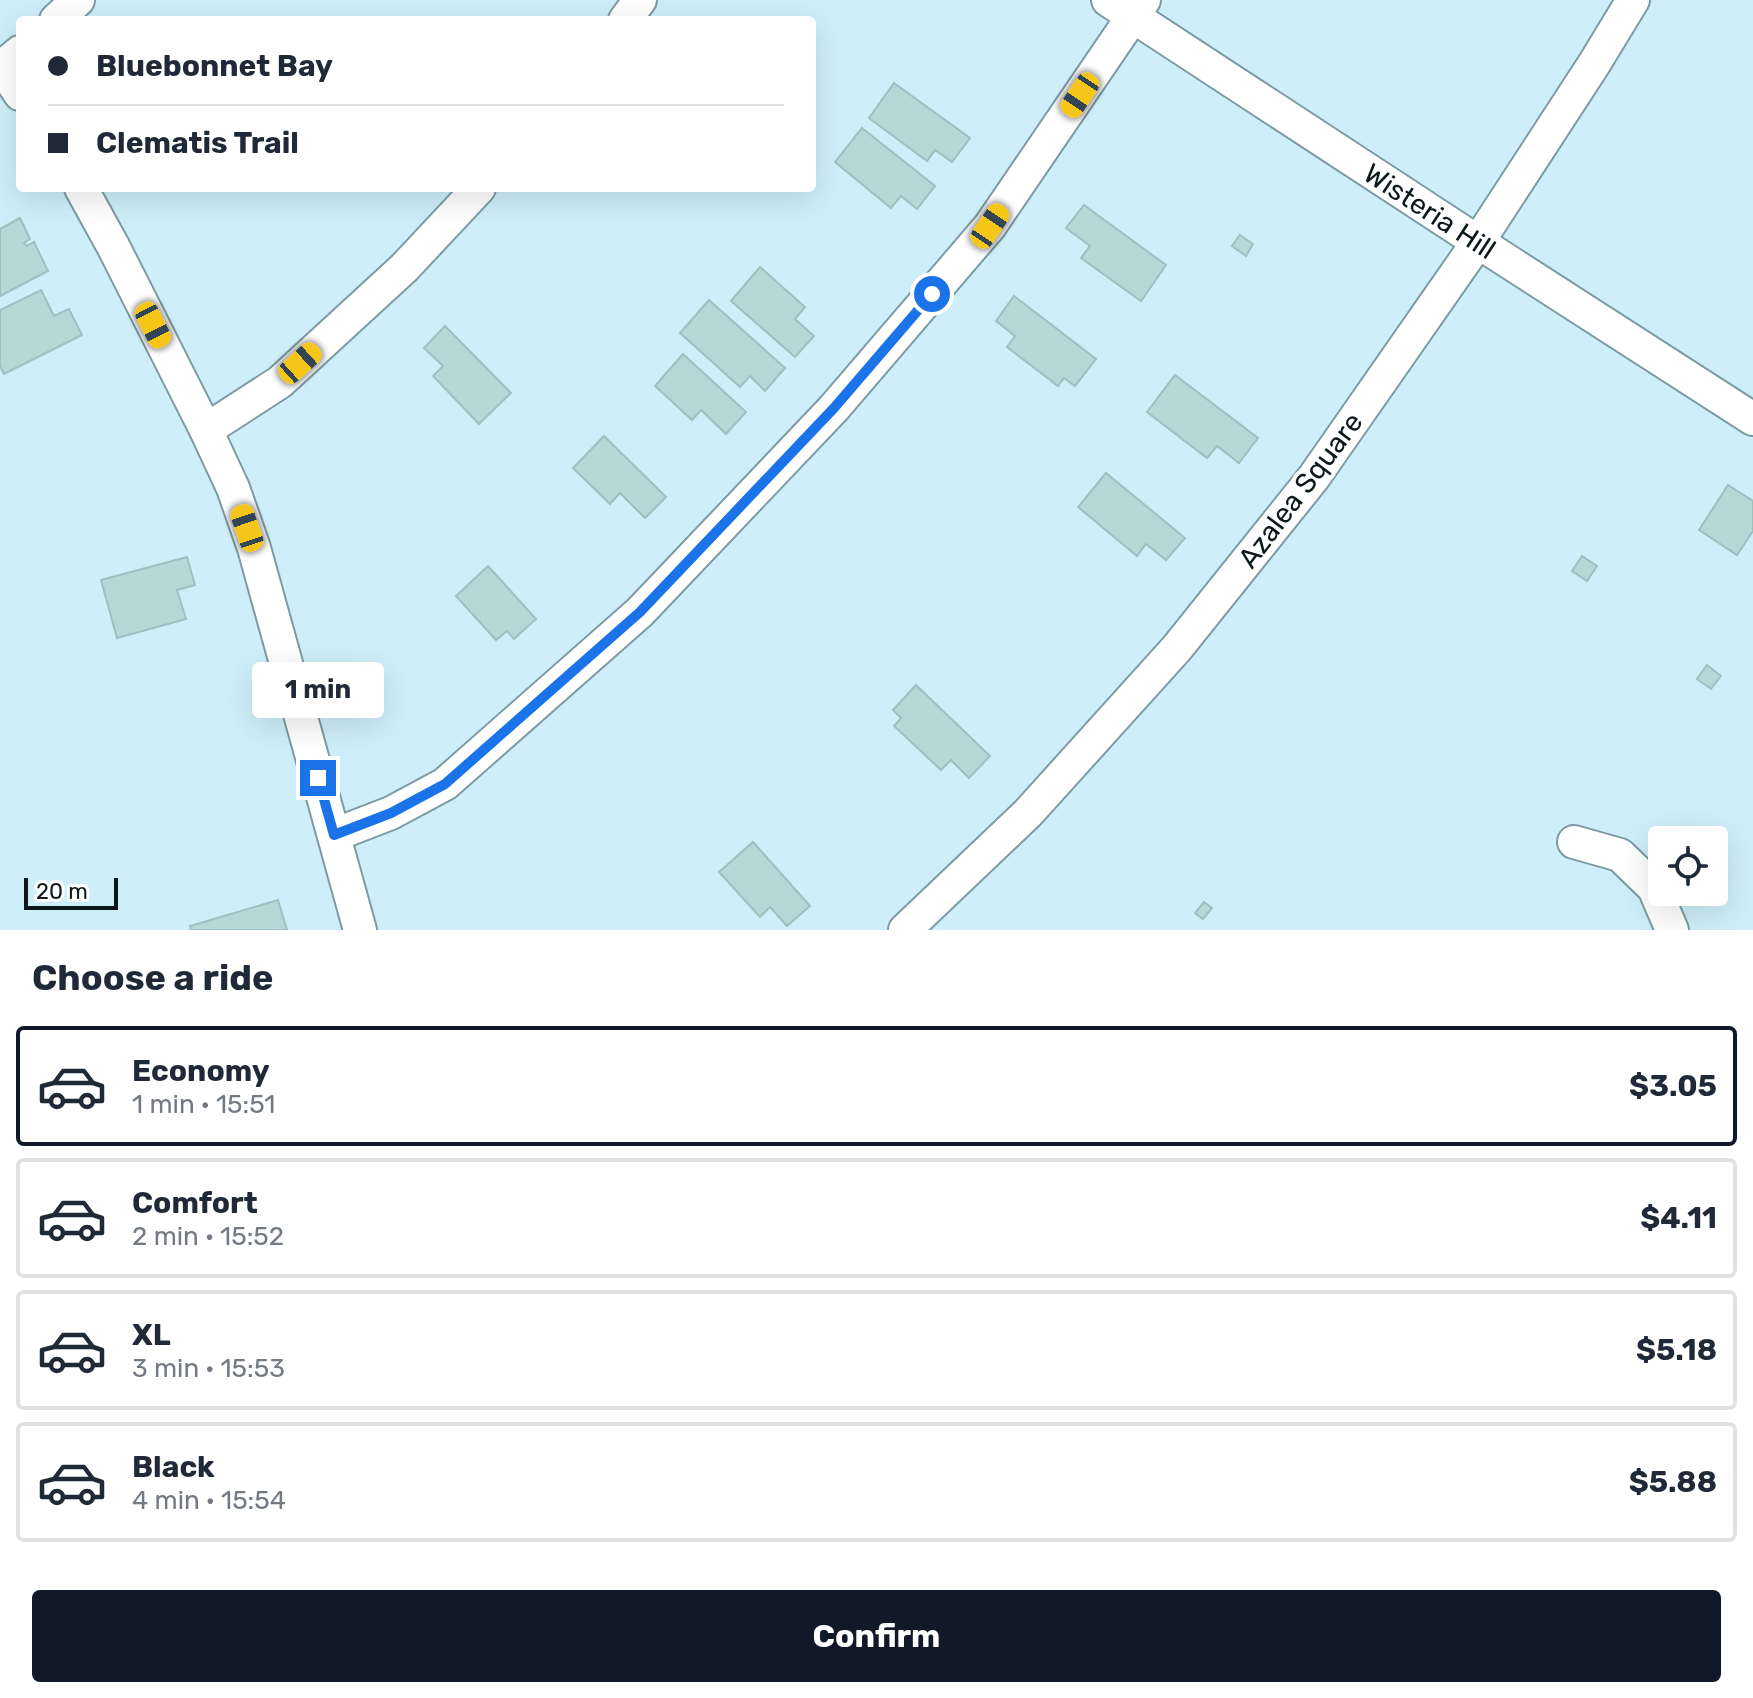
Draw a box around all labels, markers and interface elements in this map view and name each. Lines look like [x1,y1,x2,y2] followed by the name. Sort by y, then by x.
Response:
[96,48,333,84] text: Bluebonnet Bay
[1057,68,1103,122] car
[96,125,299,161] text: Clematis Trail
[1358,157,1502,266] street label: Wisteria Hill
[967,199,1013,253] car
[914,276,950,312] route start
[131,298,175,352] car
[274,338,326,388] car
[1231,406,1369,574] street label: Azalea Square
[228,501,266,555] car
[252,662,384,718] callout: 1 min
[285,674,351,705] text: 1 min
[300,760,336,796] route end
[1648,826,1728,906] map controls
[1648,826,1728,906] button: locate
[24,874,118,910] scale bar
[36,878,88,905] text: 20 m
[32,956,273,999] text: Choose a ride
[36,1050,108,1122] icon: car
[132,1053,270,1089] text: Economy
[1629,1068,1717,1104] text: $3.05
[132,1089,275,1120] text: 1 min · 15:51
[36,1182,108,1254] icon: car
[132,1185,258,1221] text: Comfort
[1640,1200,1717,1236] text: $4.11
[132,1221,284,1252] text: 2 min · 15:52
[36,1314,108,1386] icon: car
[132,1317,171,1353] text: XL
[1636,1332,1717,1368] text: $5.18
[132,1353,285,1384] text: 3 min · 15:53
[36,1446,108,1518] icon: car
[132,1449,215,1485] text: Black
[1629,1464,1717,1500] text: $5.88
[132,1485,286,1516] text: 4 min · 15:54
[32,1590,1721,1682] button: Confirm

